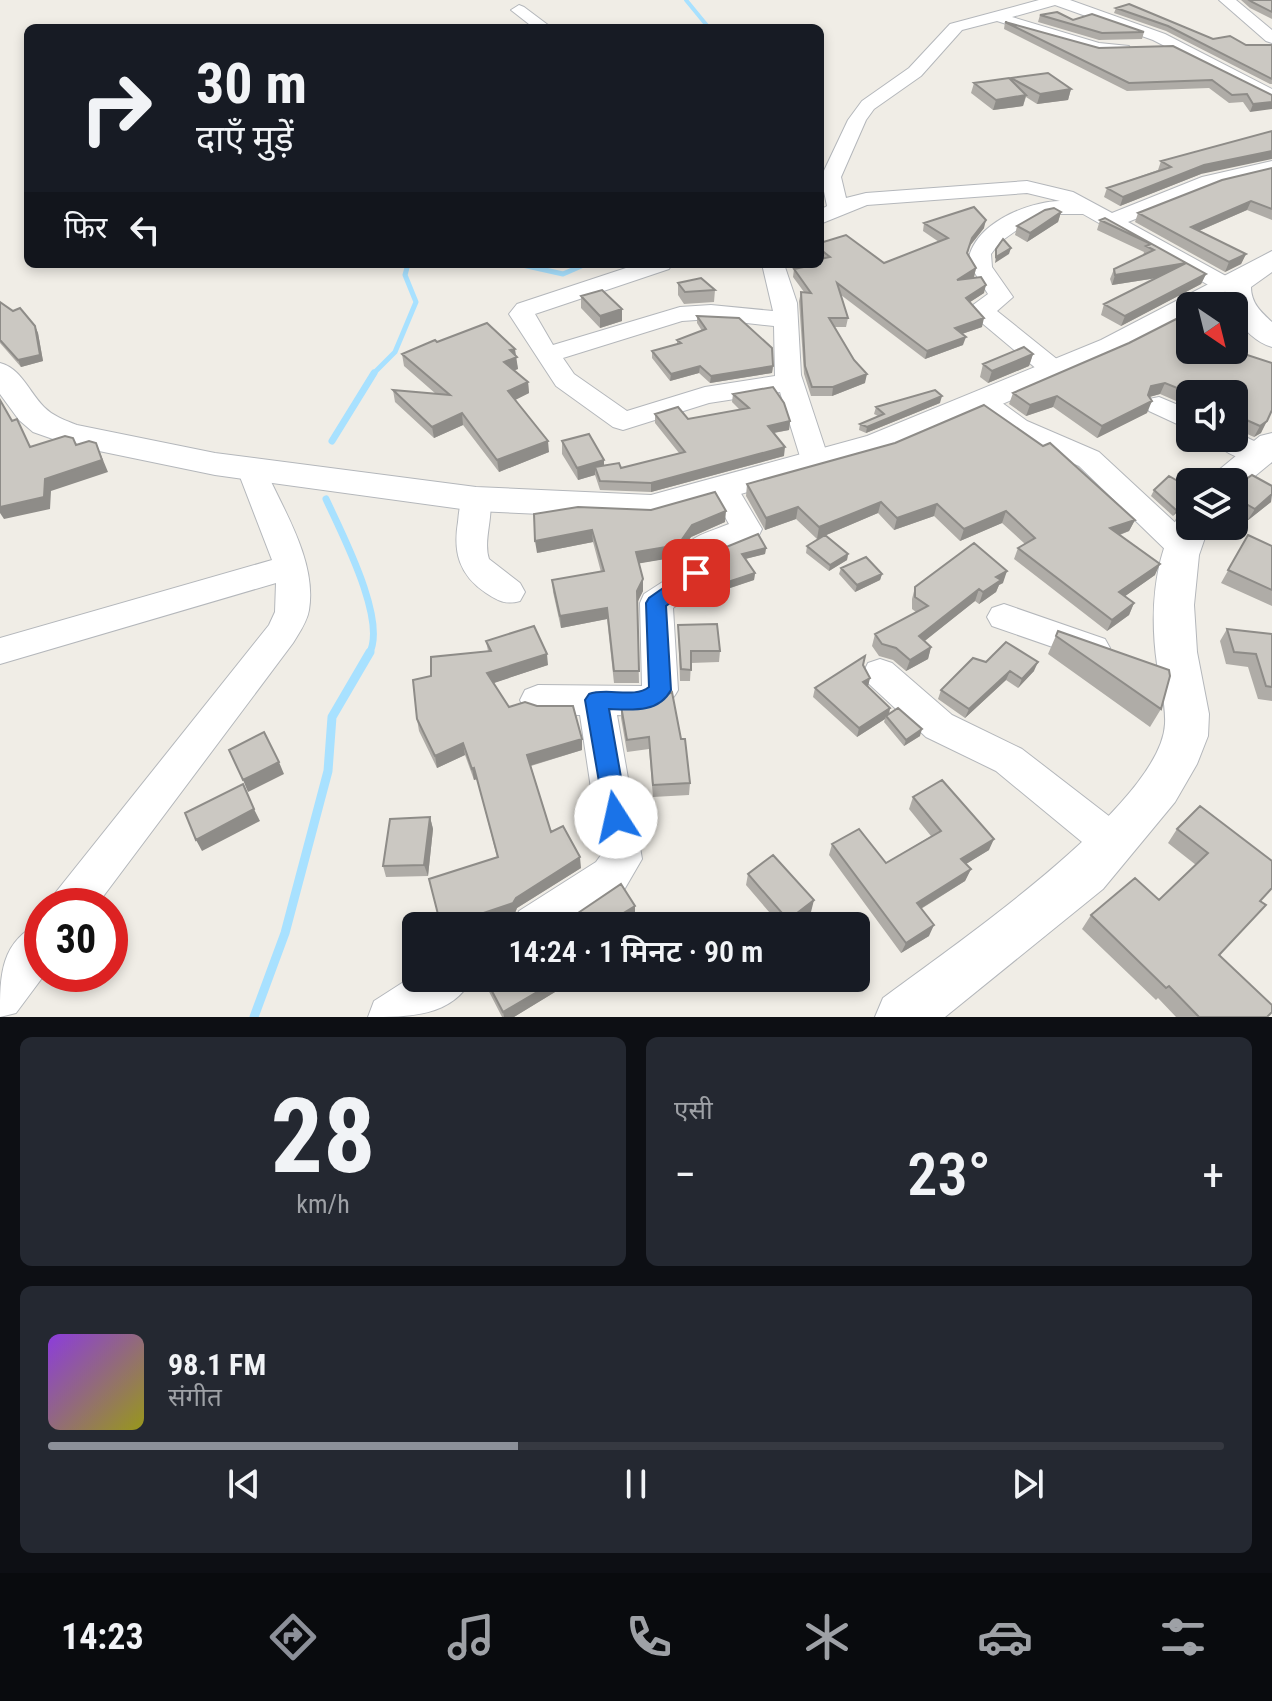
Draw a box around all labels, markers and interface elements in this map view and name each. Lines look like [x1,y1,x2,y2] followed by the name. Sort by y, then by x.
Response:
[196,51,307,117] text: 30 m
[64,56,168,160] icon: right
[196,118,293,160] text: दाएँ मुड़ें
[123,208,167,252] icon: left
[64,210,107,245] text: फिर
[1176,292,1248,364] north arrow
[1176,292,1248,540] map controls
[1176,380,1248,452] button: sound
[1176,468,1248,540] button: layers
[662,539,730,607] pin
[674,551,718,595] icon: arrive
[574,775,658,859] position arrow
[24,888,128,992] speed limit sign: 30
[509,934,763,969] text: 14:24 · 1 मिनट · 90 m
[270,1076,376,1197] text: 28
[674,1095,713,1125] text: एसी
[907,1139,991,1210] text: 23°
[674,1149,696,1201] text: −
[1202,1149,1224,1201] text: +
[296,1189,350,1219] text: km/h
[168,1347,266,1382] text: 98.1 FM
[168,1382,222,1412] text: संगीत
[222,1462,266,1506] icon: previous
[614,1462,658,1506] icon: pause
[1006,1462,1050,1506] icon: next
[265,1609,321,1665] icon: directions
[443,1609,499,1665] icon: music
[621,1609,677,1665] icon: phone
[799,1609,855,1665] icon: climate
[977,1609,1033,1665] icon: car
[1155,1609,1211,1665] icon: filters
[61,1616,144,1658] text: 14:23

